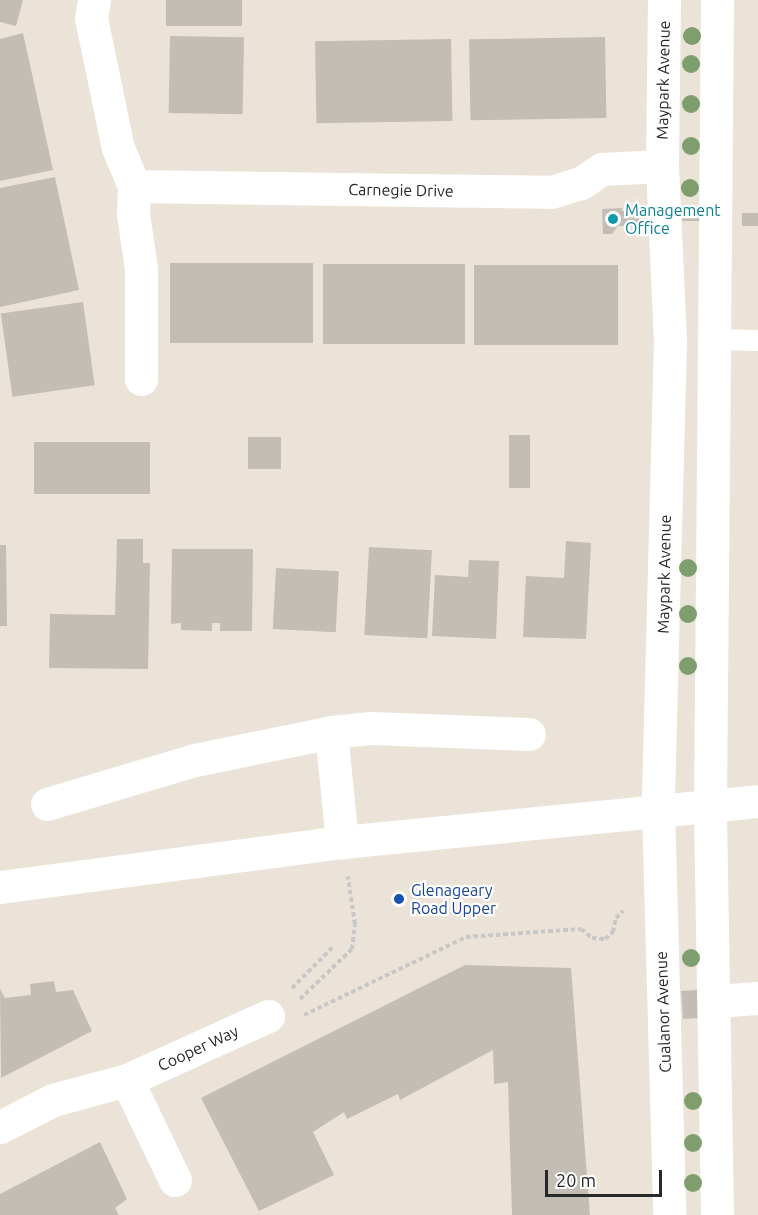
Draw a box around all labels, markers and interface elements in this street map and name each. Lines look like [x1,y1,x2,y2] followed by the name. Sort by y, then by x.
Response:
[652,20,674,140] street label: Maypark Avenue
[348,179,454,201] street label: Carnegie Drive
[625,200,721,238] place label: Management Office
[606,212,620,226] marker: Management Office
[653,514,675,634] street label: Maypark Avenue
[411,880,496,918] place label: Glenageary Road Upper
[392,892,406,906] marker: Glenageary Road Upper
[651,951,675,1073] street label: Cualanor Avenue
[155,1021,241,1075] street label: Cooper Way
[548,1158,665,1196] scale bar
[556,1170,596,1190] text: 20 m

